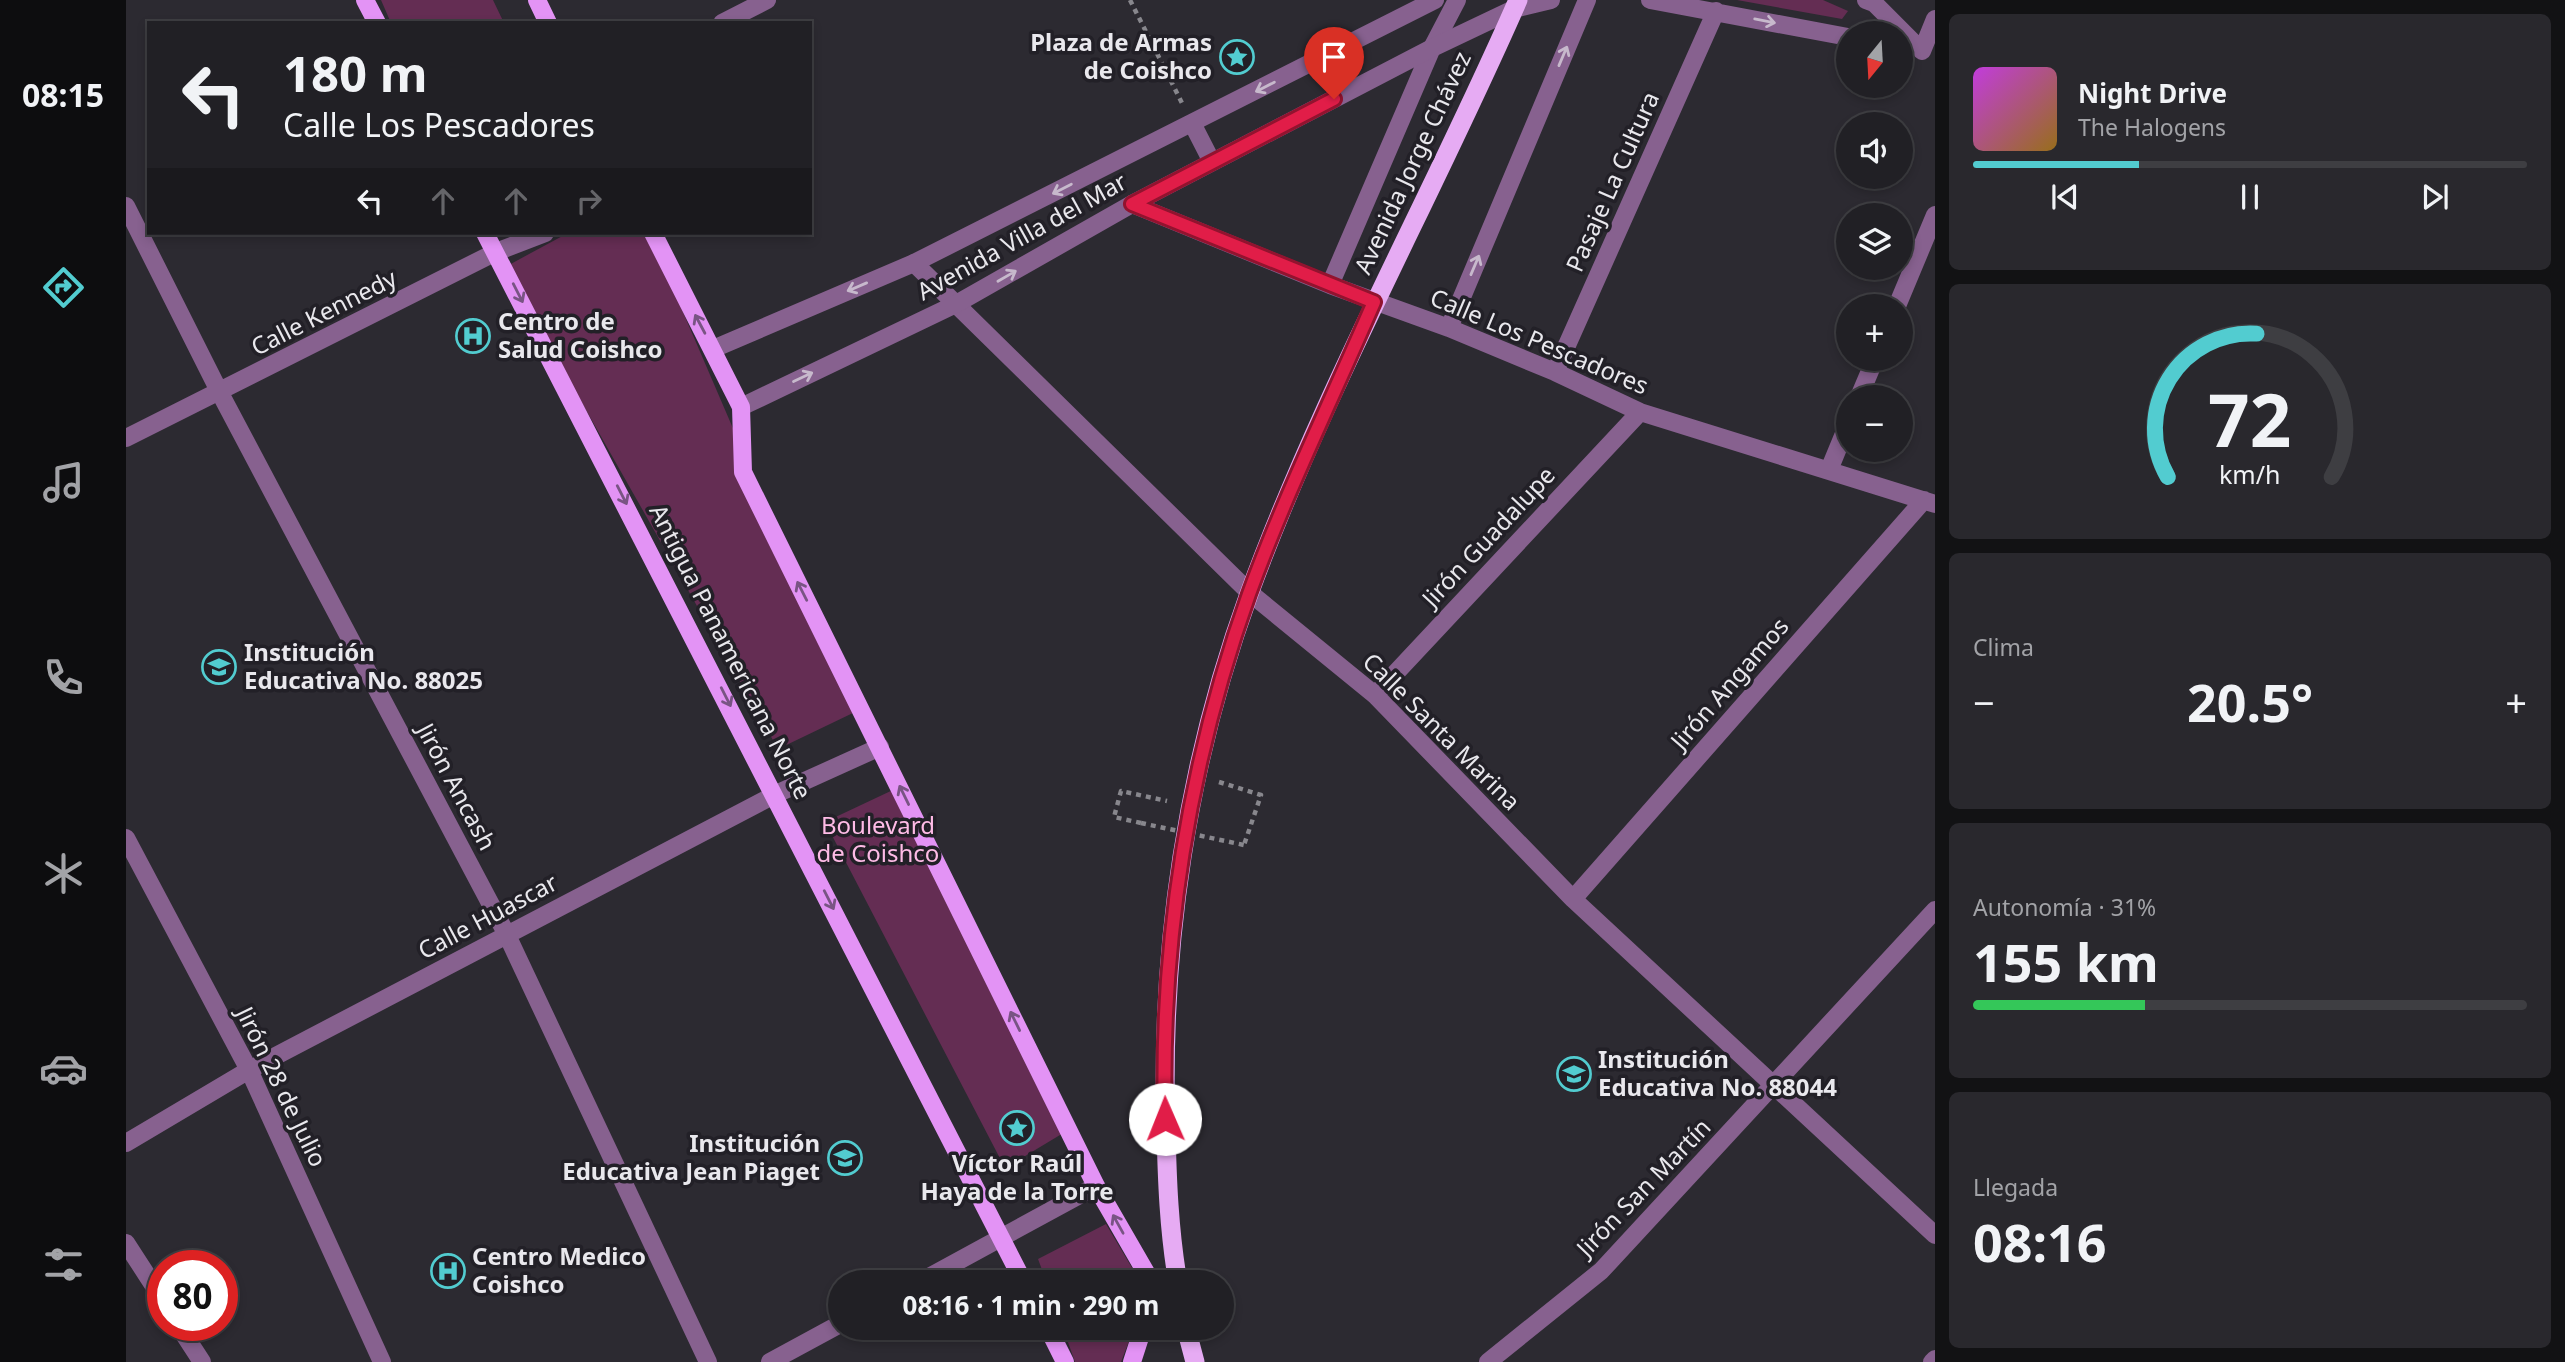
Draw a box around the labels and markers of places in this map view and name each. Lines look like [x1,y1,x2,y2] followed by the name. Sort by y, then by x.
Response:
[1030,25,1212,86] place label: Plaza de Armas de Coishco
[1304,27,1364,99] pin
[1218,38,1256,76] place icon: Plaza de Armas de Coishco
[498,304,662,365] place label: Centro de Salud Coishco
[454,317,492,355] hospital icon: Centro de Salud Coishco
[244,635,483,696] place label: Institución Educativa No. 88025
[200,648,238,686] school or university icon: Institución Educativa No. 88025
[1598,1042,1837,1103] place label: Institución Educativa No. 88044
[1555,1055,1593,1093] school or university icon: Institución Educativa No. 88044
[998,1109,1036,1147] place icon: Víctor Raúl Haya de la Torre
[562,1126,820,1187] place label: Institución Educativa Jean Piaget
[826,1139,864,1177] school or university icon: Institución Educativa Jean Piaget
[920,1146,1114,1207] place label: Víctor Raúl Haya de la Torre
[472,1239,646,1300] place label: Centro Medico Coishco
[429,1252,467,1290] hospital icon: Centro Medico Coishco

